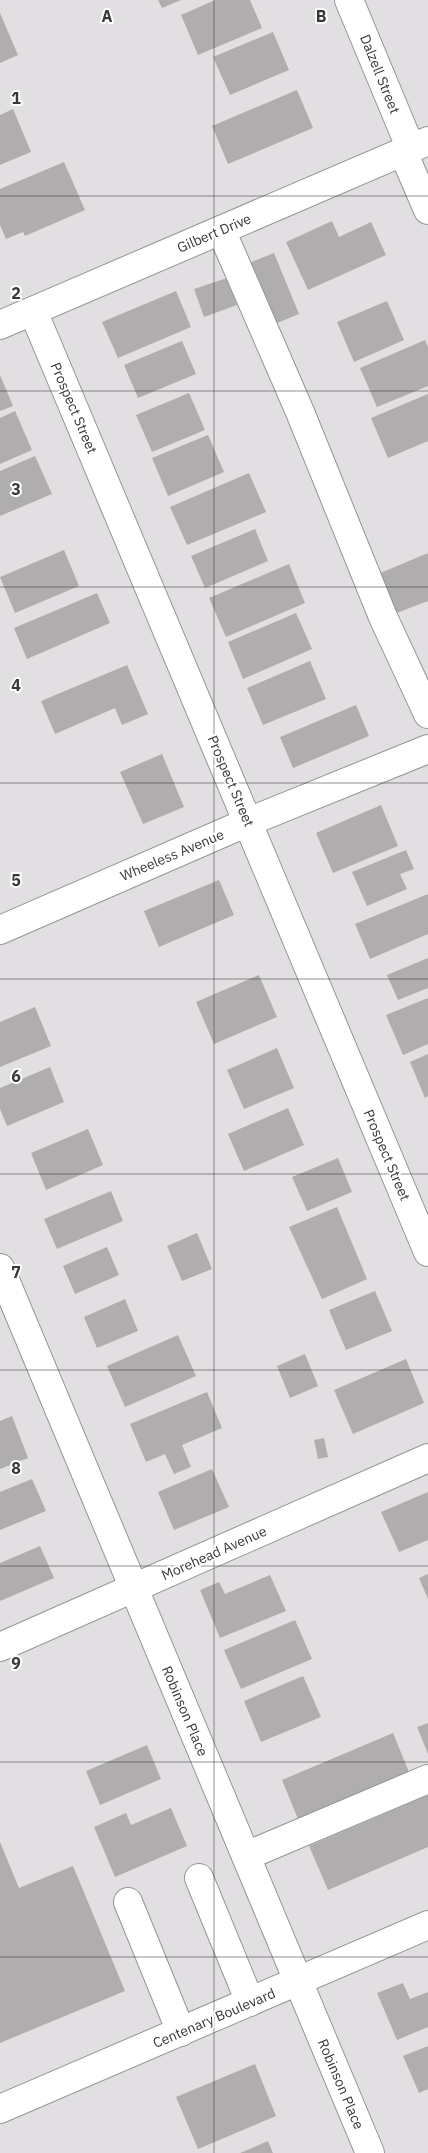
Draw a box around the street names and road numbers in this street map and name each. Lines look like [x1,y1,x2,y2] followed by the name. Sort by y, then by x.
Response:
[356,32,404,116] street label: Dalzell Street
[174,209,254,257] street label: Gilbert Drive
[47,360,101,456] street label: Prospect Street
[204,733,258,829] street label: Prospect Street
[117,825,227,885] street label: Wheeless Avenue
[360,1107,414,1203] street label: Prospect Street
[159,1522,270,1584] street label: Morehead Avenue
[158,1663,212,1759] street label: Robinson Place
[150,1984,278,2052] street label: Centenary Boulevard
[314,2036,368,2132] street label: Robinson Place

